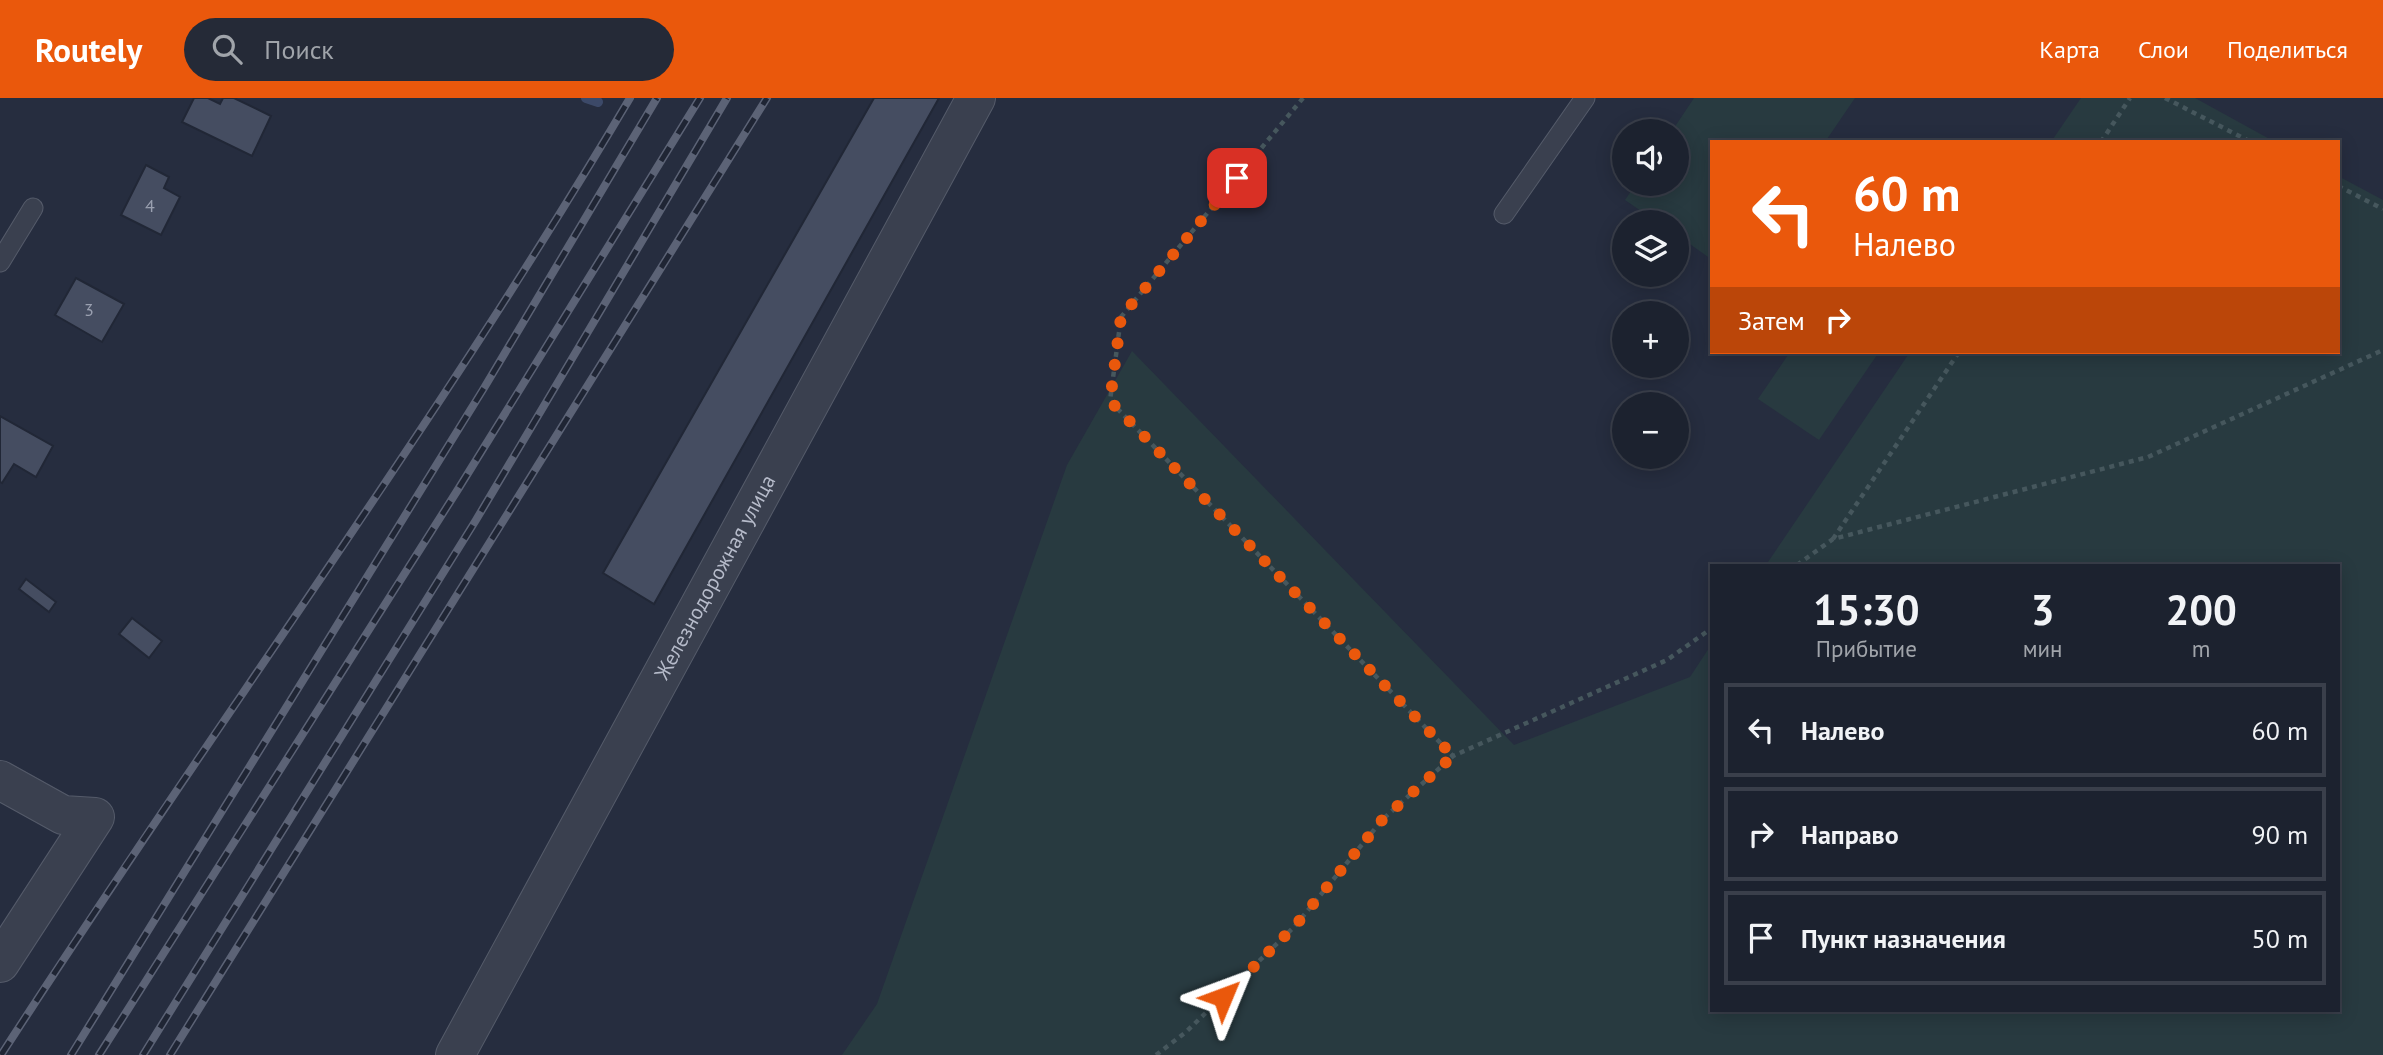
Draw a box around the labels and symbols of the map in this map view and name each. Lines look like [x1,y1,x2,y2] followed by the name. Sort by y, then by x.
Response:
[1207,148,1267,208] pin
[145,194,155,217] house number: 4
[84,298,94,321] house number: 3
[648,470,781,685] street label: Железнодорожная улица
[1186,960,1260,1034] position arrow

